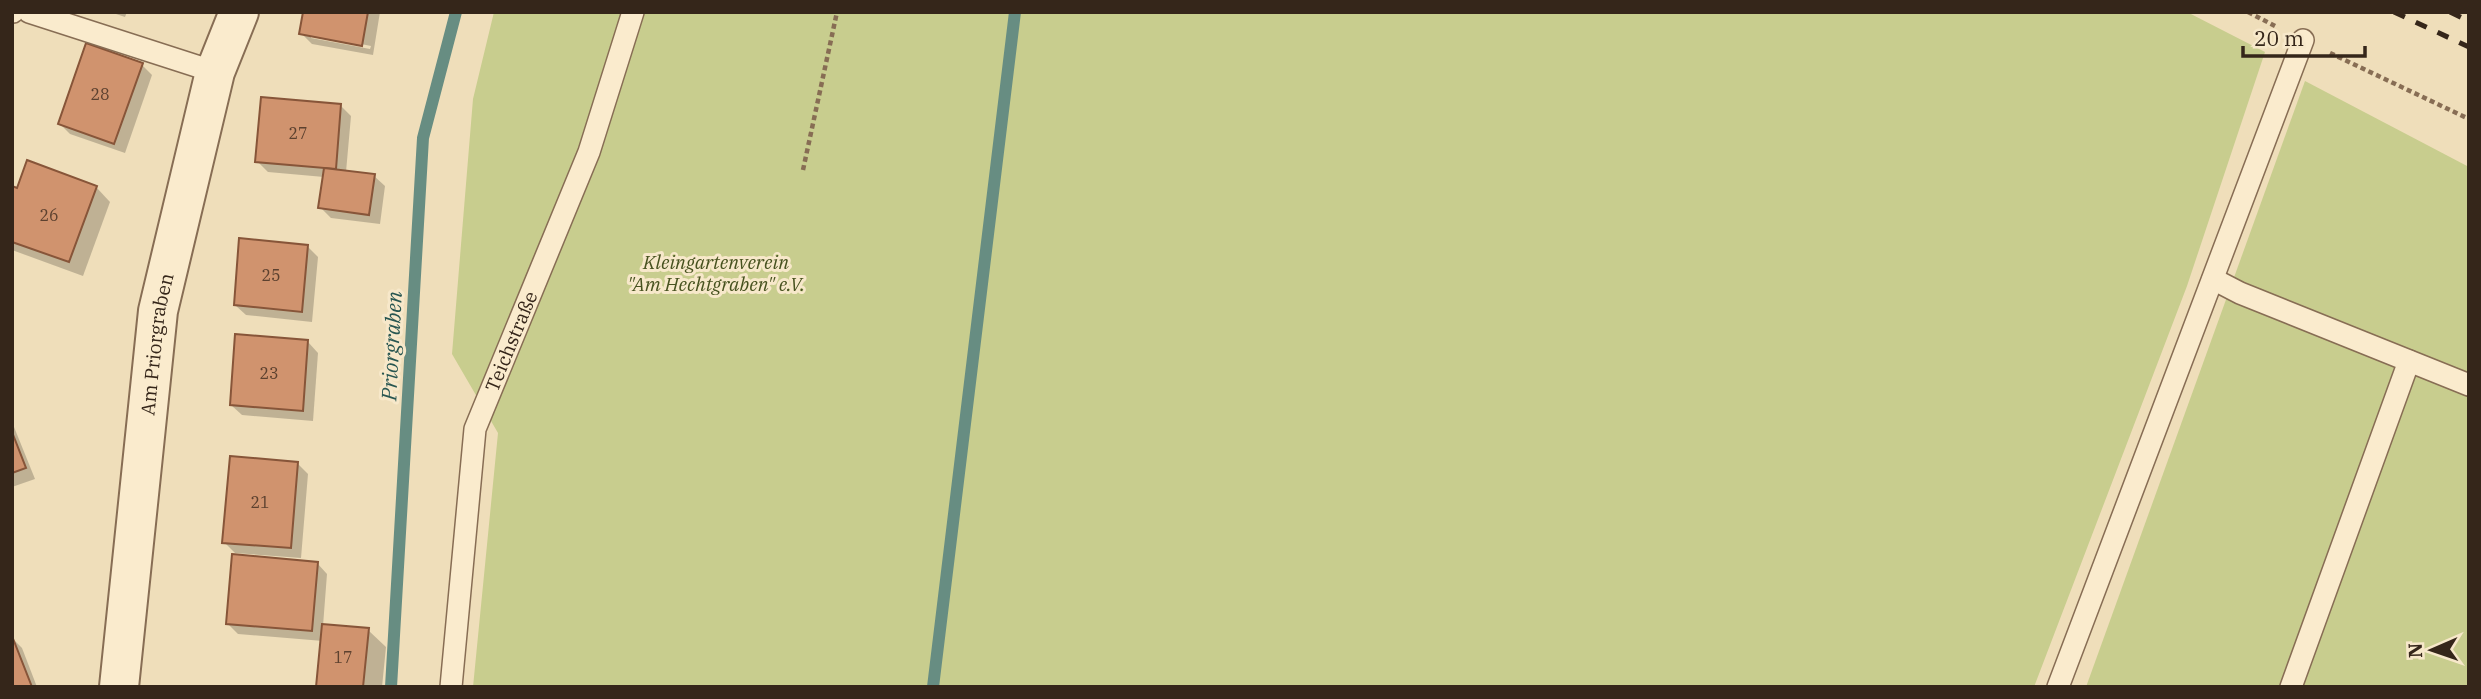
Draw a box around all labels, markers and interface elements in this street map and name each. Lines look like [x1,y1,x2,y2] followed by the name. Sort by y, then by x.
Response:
[2243,14,2366,58] scale bar
[2254,24,2304,52] text: 20 m
[90,84,110,104] house number: 28
[288,123,308,143] house number: 27
[39,205,59,225] house number: 26
[627,250,805,296] park label: Kleingartenverein "Am Hechtgraben" e.V.
[261,265,281,285] house number: 25
[135,270,179,417] street label: Am Priorgraben
[480,287,542,395] street label: Teichstraße
[374,290,408,402] water label: Priorgraben
[259,363,279,383] house number: 23
[250,492,270,512] house number: 21
[2397,615,2467,685] north arrow
[2403,643,2427,659] text: N
[333,647,353,667] house number: 17

